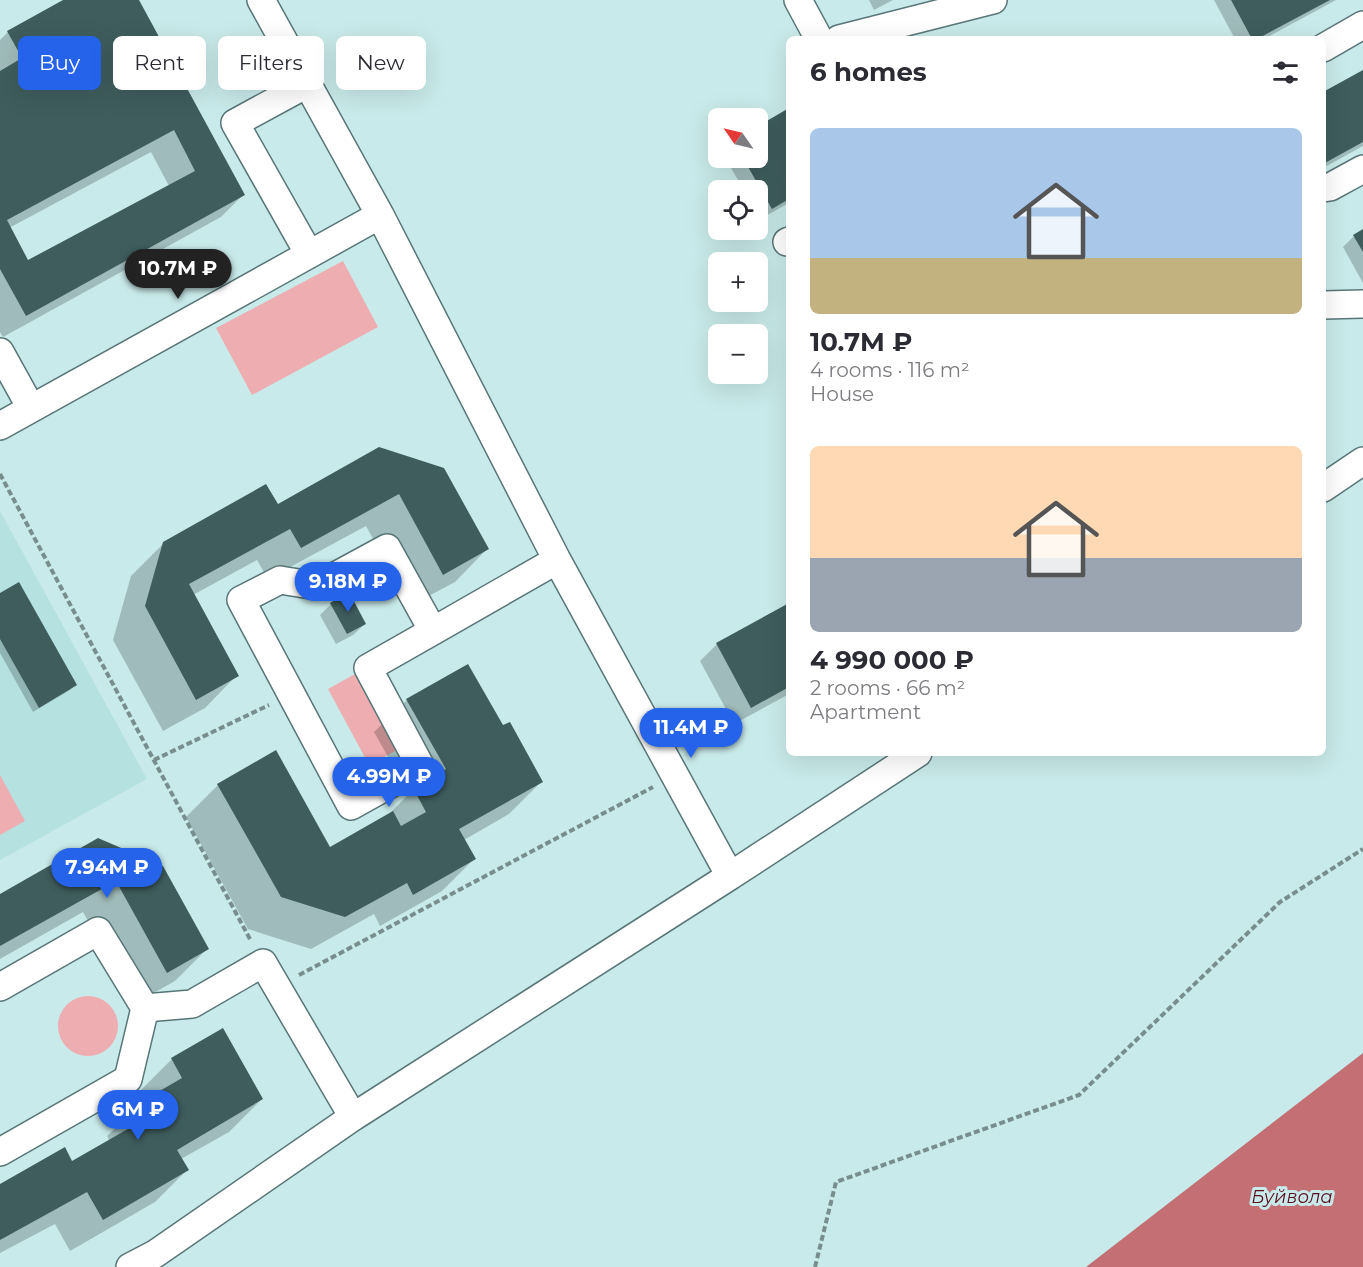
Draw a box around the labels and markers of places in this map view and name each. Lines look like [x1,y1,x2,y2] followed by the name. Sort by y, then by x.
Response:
[123,249,233,300] pin: 10.7M ₽
[293,562,403,613] pin: 9.18M ₽
[636,708,746,759] pin: 11.4M ₽
[334,757,444,808] pin: 4.99M ₽
[52,848,162,899] pin: 7.94M ₽
[102,1090,174,1141] pin: 6M ₽

